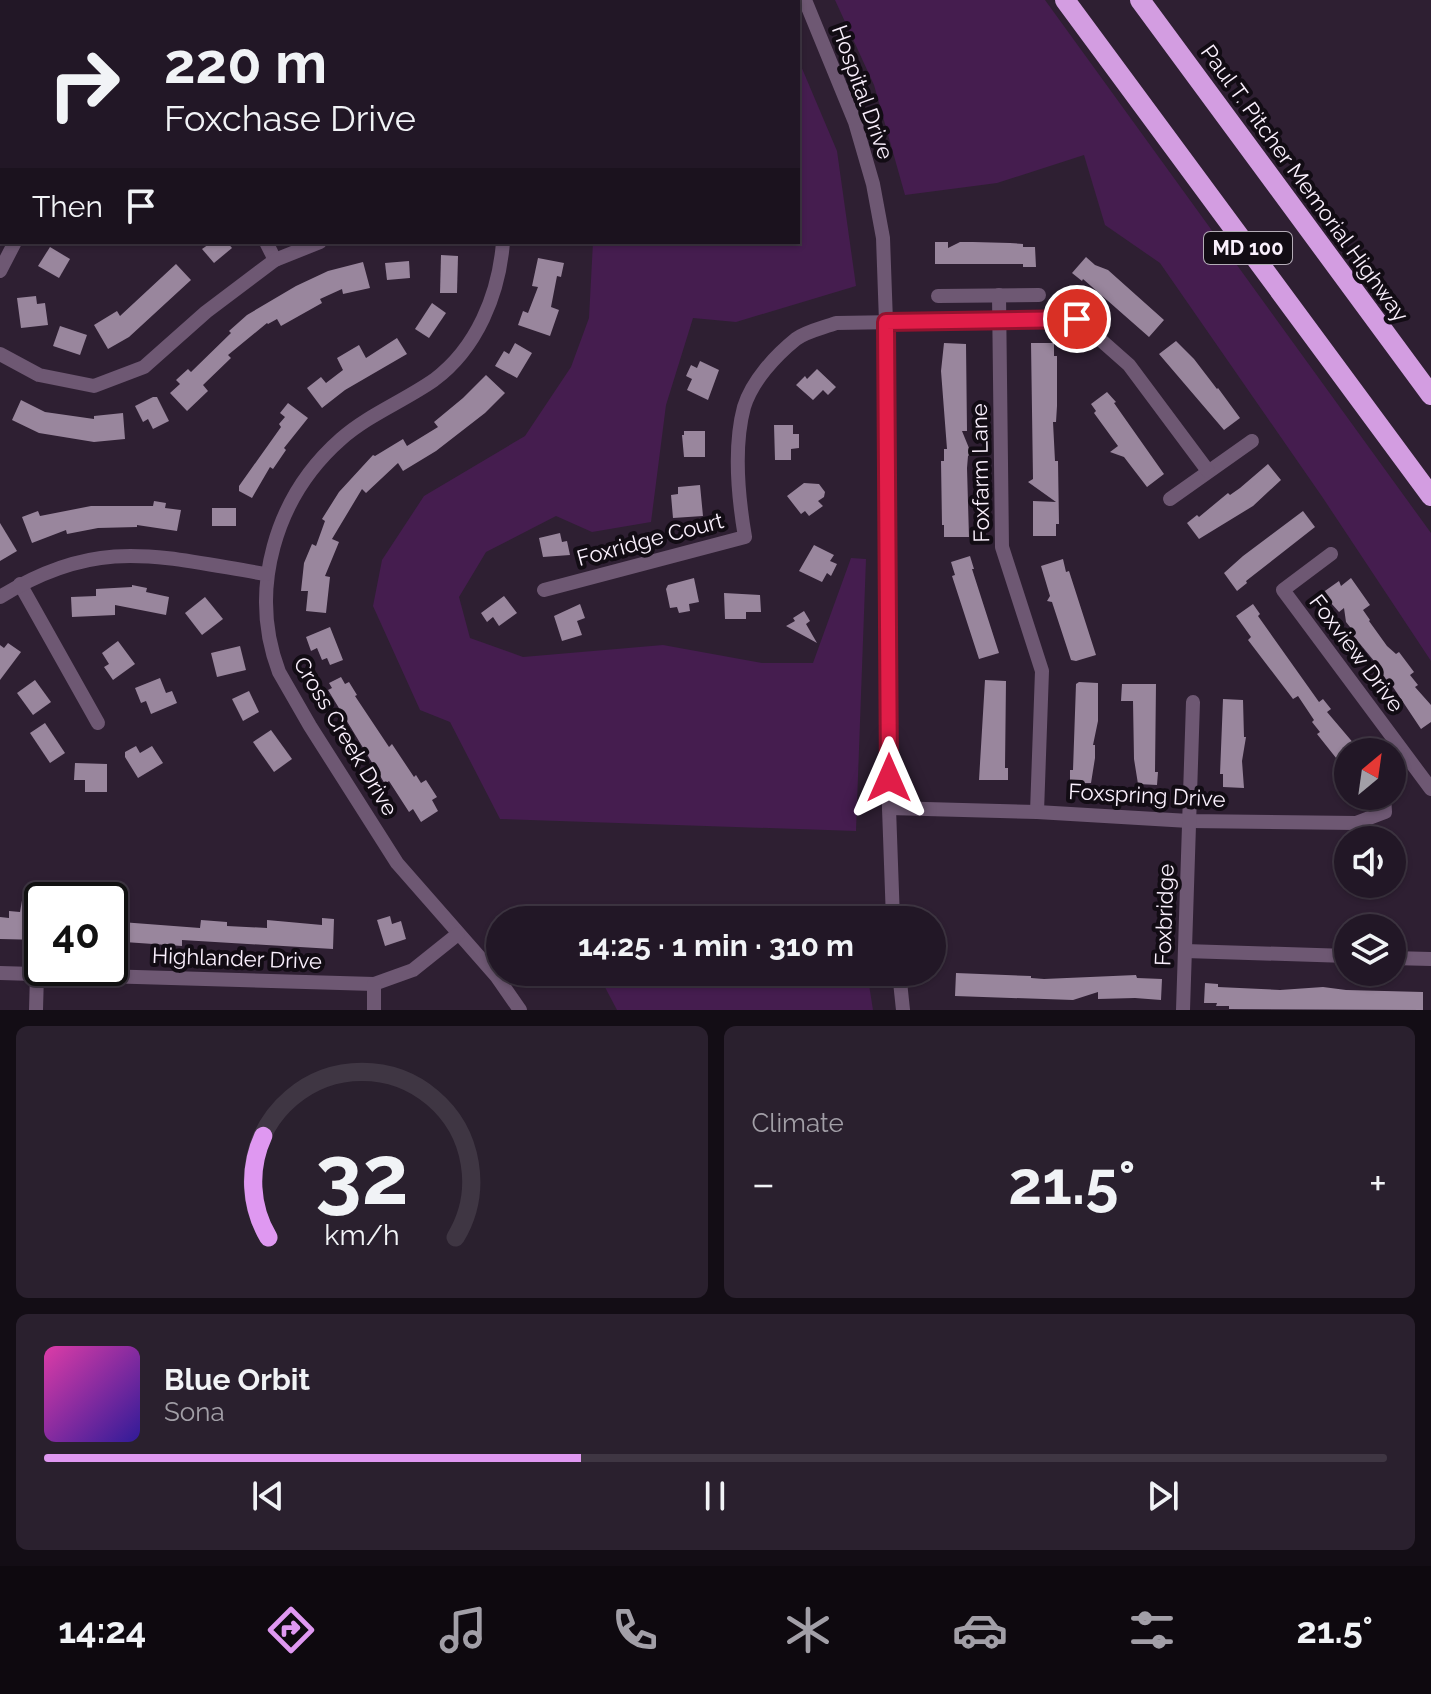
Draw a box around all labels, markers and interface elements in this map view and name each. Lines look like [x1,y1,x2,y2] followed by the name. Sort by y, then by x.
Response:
[827,21,899,163] street label: Hospital Drive
[164,30,327,96] text: 220 m
[32,32,136,136] icon: right
[1196,39,1414,327] street label: Paul T. Pitcher Memorial Highway
[164,97,416,139] text: Foxchase Drive
[119,184,163,228] icon: arrive
[32,189,103,224] text: Then
[1204,232,1292,264] road number: MD 100
[1043,285,1111,353] pin
[1055,297,1099,341] icon: arrive
[966,403,994,543] street label: Foxfarm Lane
[574,507,727,571] street label: Foxridge Court
[1304,589,1410,717] street label: Foxview Drive
[288,652,404,820] street label: Cross Creek Drive
[847,736,931,820] position arrow
[1334,738,1406,810] north arrow
[1334,738,1406,986] map controls
[1068,778,1226,812] street label: Foxspring Drive
[1334,826,1406,898] button: sound
[1149,863,1179,967] street label: Foxbridge
[24,882,128,986] speed limit sign: 40
[1334,914,1406,986] button: layers
[578,928,854,963] text: 14:25 · 1 min · 310 m
[152,942,323,974] street label: Highlander Drive
[752,1108,844,1138] text: Climate
[315,1126,408,1223] text: 32
[1008,1148,1136,1218] text: 21.5°
[752,1158,775,1209] text: −
[1369,1158,1387,1209] text: +
[324,1218,399,1252] text: km/h
[164,1362,310,1397] text: Blue Orbit
[164,1397,225,1427] text: Sona
[246,1474,290,1518] icon: previous
[693,1474,737,1518] icon: pause
[1141,1474,1185,1518] icon: next
[263,1602,319,1658] icon: directions
[435,1602,491,1658] icon: music
[607,1602,663,1658] icon: phone
[780,1602,836,1658] icon: climate
[952,1602,1008,1658] icon: car
[1124,1602,1180,1658] icon: filters
[58,1609,146,1651] text: 14:24
[1296,1609,1373,1651] text: 21.5°

